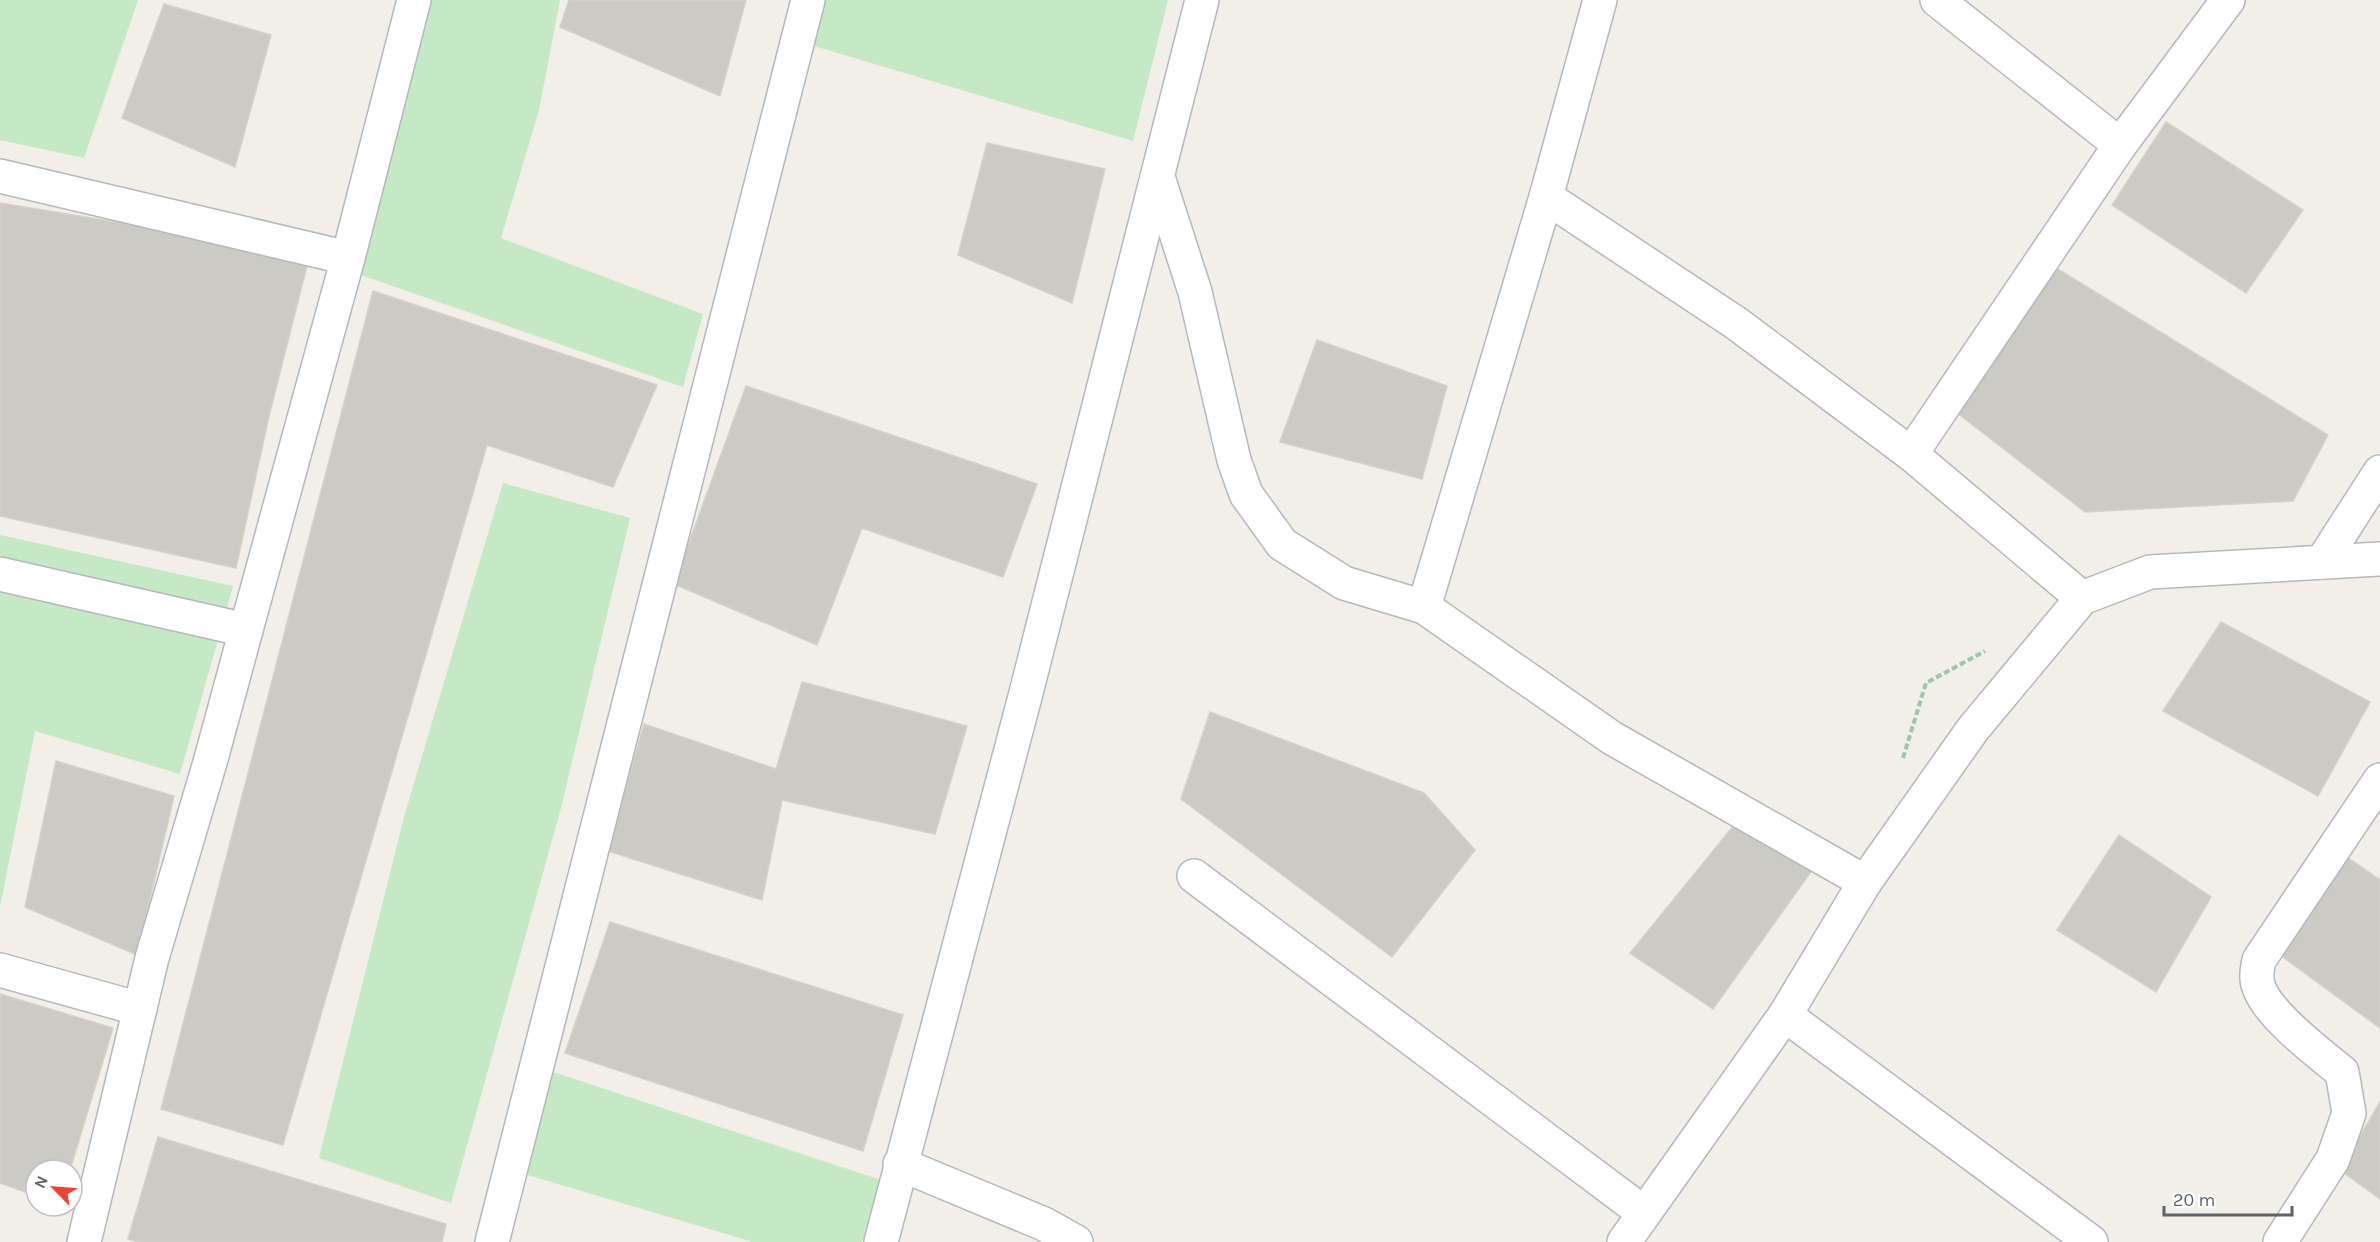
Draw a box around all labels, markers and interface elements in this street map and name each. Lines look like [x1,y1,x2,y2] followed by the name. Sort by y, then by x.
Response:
[24,1158,84,1218] north arrow
[30,1173,52,1191] text: N
[2164,1179,2292,1217] scale bar
[2173,1189,2215,1211] text: 20 m

